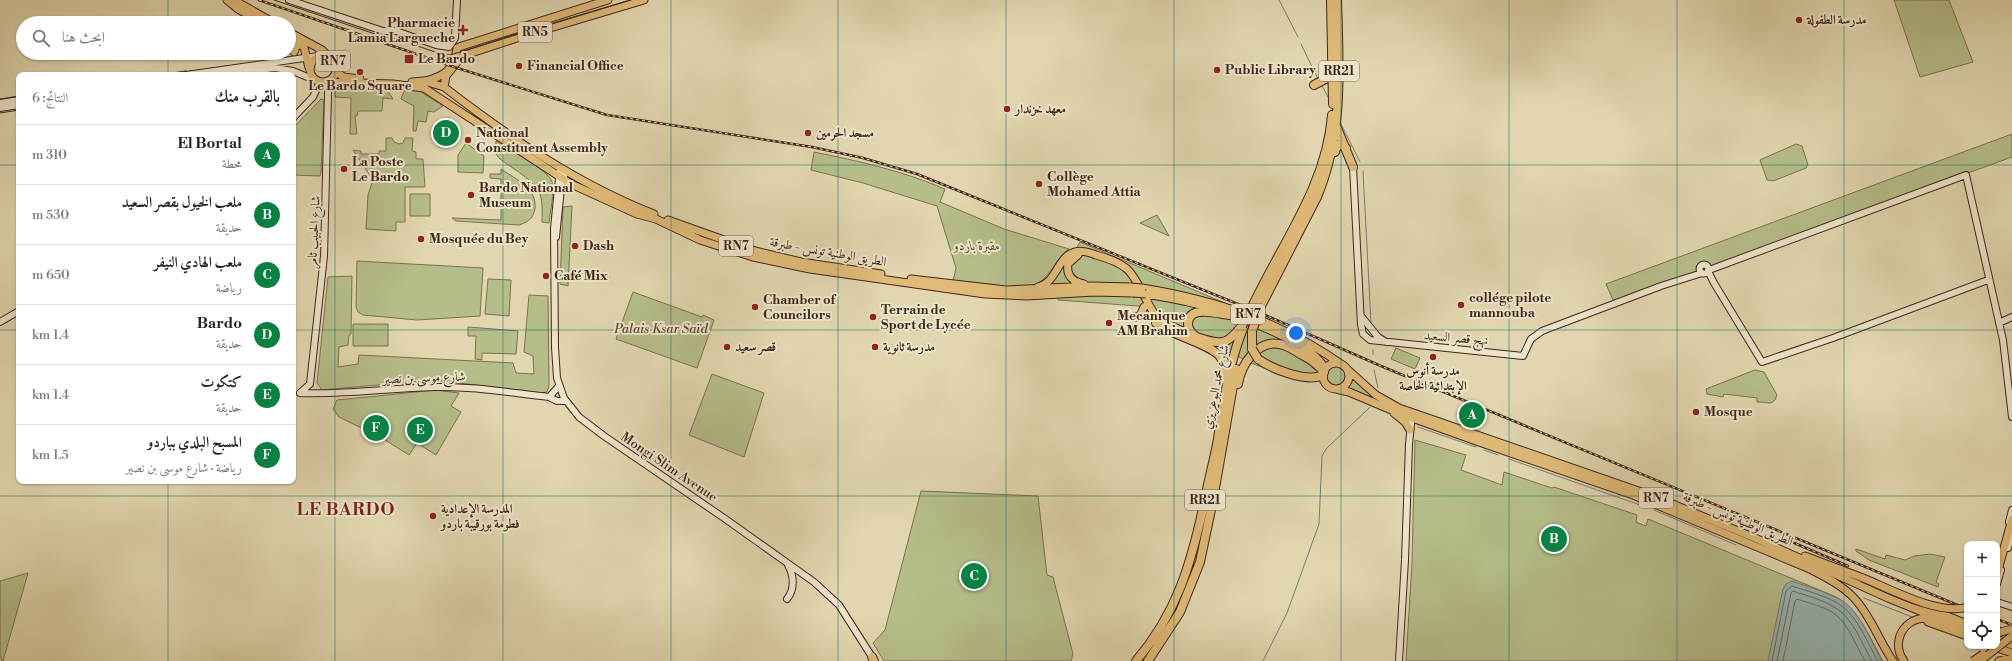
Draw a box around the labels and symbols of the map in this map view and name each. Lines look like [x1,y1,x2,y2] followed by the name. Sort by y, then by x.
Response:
[1806,12,1867,28] place label: مدرسة الطفولة
[348,15,455,46] place label: Pharmacie Lamia Largueche
[1794,15,1804,25] marker: مدرسة الطفولة
[518,22,552,42] road number: RN5
[458,25,468,35] marker: Pharmacie Lamia Largueche
[316,51,350,71] road number: RN7
[418,51,475,67] place label: Le Bardo
[403,53,415,65] marker: Le Bardo
[527,58,624,74] place label: Financial Office
[514,61,524,71] marker: Financial Office
[1319,61,1359,81] road number: RR21
[1225,62,1316,78] place label: Public Library
[1212,65,1222,75] marker: Public Library
[355,67,365,77] marker: Le Bardo Square
[308,78,412,94] place label: Le Bardo Square
[1013,101,1066,117] place label: معهد خزندار
[1002,104,1012,114] marker: معهد خزندار
[433,118,459,148] pin: D
[476,125,608,156] place label: National Constituent Assembly
[816,125,874,141] place label: مسجد الحرمين
[803,128,813,138] marker: مسجد الحرمين
[463,135,473,145] marker: National Constituent Assembly
[352,154,409,185] place label: La Poste Le Bardo
[339,164,349,174] marker: La Poste Le Bardo
[1047,169,1142,200] place label: Collège Mohamed Attia
[1034,179,1044,189] marker: Collège Mohamed Attia
[479,180,574,211] place label: Bardo National Museum
[466,190,476,200] marker: Bardo National Museum
[304,195,327,269] street label: شارع الحبيب ثامر
[429,231,529,247] place label: Mosquée du Bey
[416,234,426,244] marker: Mosquée du Bey
[768,234,888,271] street label: الطريق الوطنية تونس - طبرقة
[719,236,753,256] road number: RN7
[583,238,614,254] place label: Dash
[953,238,1000,254] park label: مقبرة باردو
[570,241,580,251] marker: Dash
[554,268,608,284] place label: Café Mix
[541,271,551,281] marker: Café Mix
[1469,290,1551,321] place label: collége pilote mannouba
[763,292,836,323] place label: Chamber of Councilors
[1456,300,1466,310] marker: collége pilote mannouba
[750,302,760,312] marker: Chamber of Councilors
[881,302,971,333] place label: Terrain de Sport de Lycée
[1231,304,1265,324] road number: RN7
[1116,308,1188,339] place label: Mecanique AM Brahim
[868,312,878,322] marker: Terrain de Sport de Lycée
[1104,318,1114,328] marker: Mecanique AM Brahim
[613,321,708,337] park label: Palais Ksar Saïd
[1286,323,1306,343] your location
[1423,327,1489,352] street label: نهج قصر السعيد
[735,339,776,356] place label: قصر سعيد
[883,339,935,355] place label: مدرسة ثانوية
[722,342,732,352] marker: قصر سعيد
[870,342,880,352] marker: مدرسة ثانوية
[1199,343,1236,431] street label: شارع محمد البوعزيزي
[1428,352,1438,362] marker: مدرسة أنوس الإبتدائية الخاصة
[1399,362,1467,395] place label: مدرسة أنوس الإبتدائية الخاصة
[380,369,466,391] street label: شارع موسى بن نصير
[1459,400,1485,430] pin: A
[1704,404,1753,420] place label: Mosque
[1691,407,1701,417] marker: Mosque
[363,413,389,443] pin: F
[407,415,433,445] pin: E
[618,429,721,505] street label: Mongi Slim Avenue
[1639,488,1673,508] road number: RN7
[1680,489,1796,550] street label: الطريق الوطنية تونس - طبرقة
[1185,490,1225,510] road number: RR21
[297,499,395,521] district label: LE BARDO
[439,501,520,532] place label: المدرسة الإعدادية فطومة بورقيبة باردو
[428,511,438,521] marker: المدرسة الإعدادية فطومة بورقيبة باردو
[1541,524,1567,554] pin: B
[961,561,987,591] pin: C

